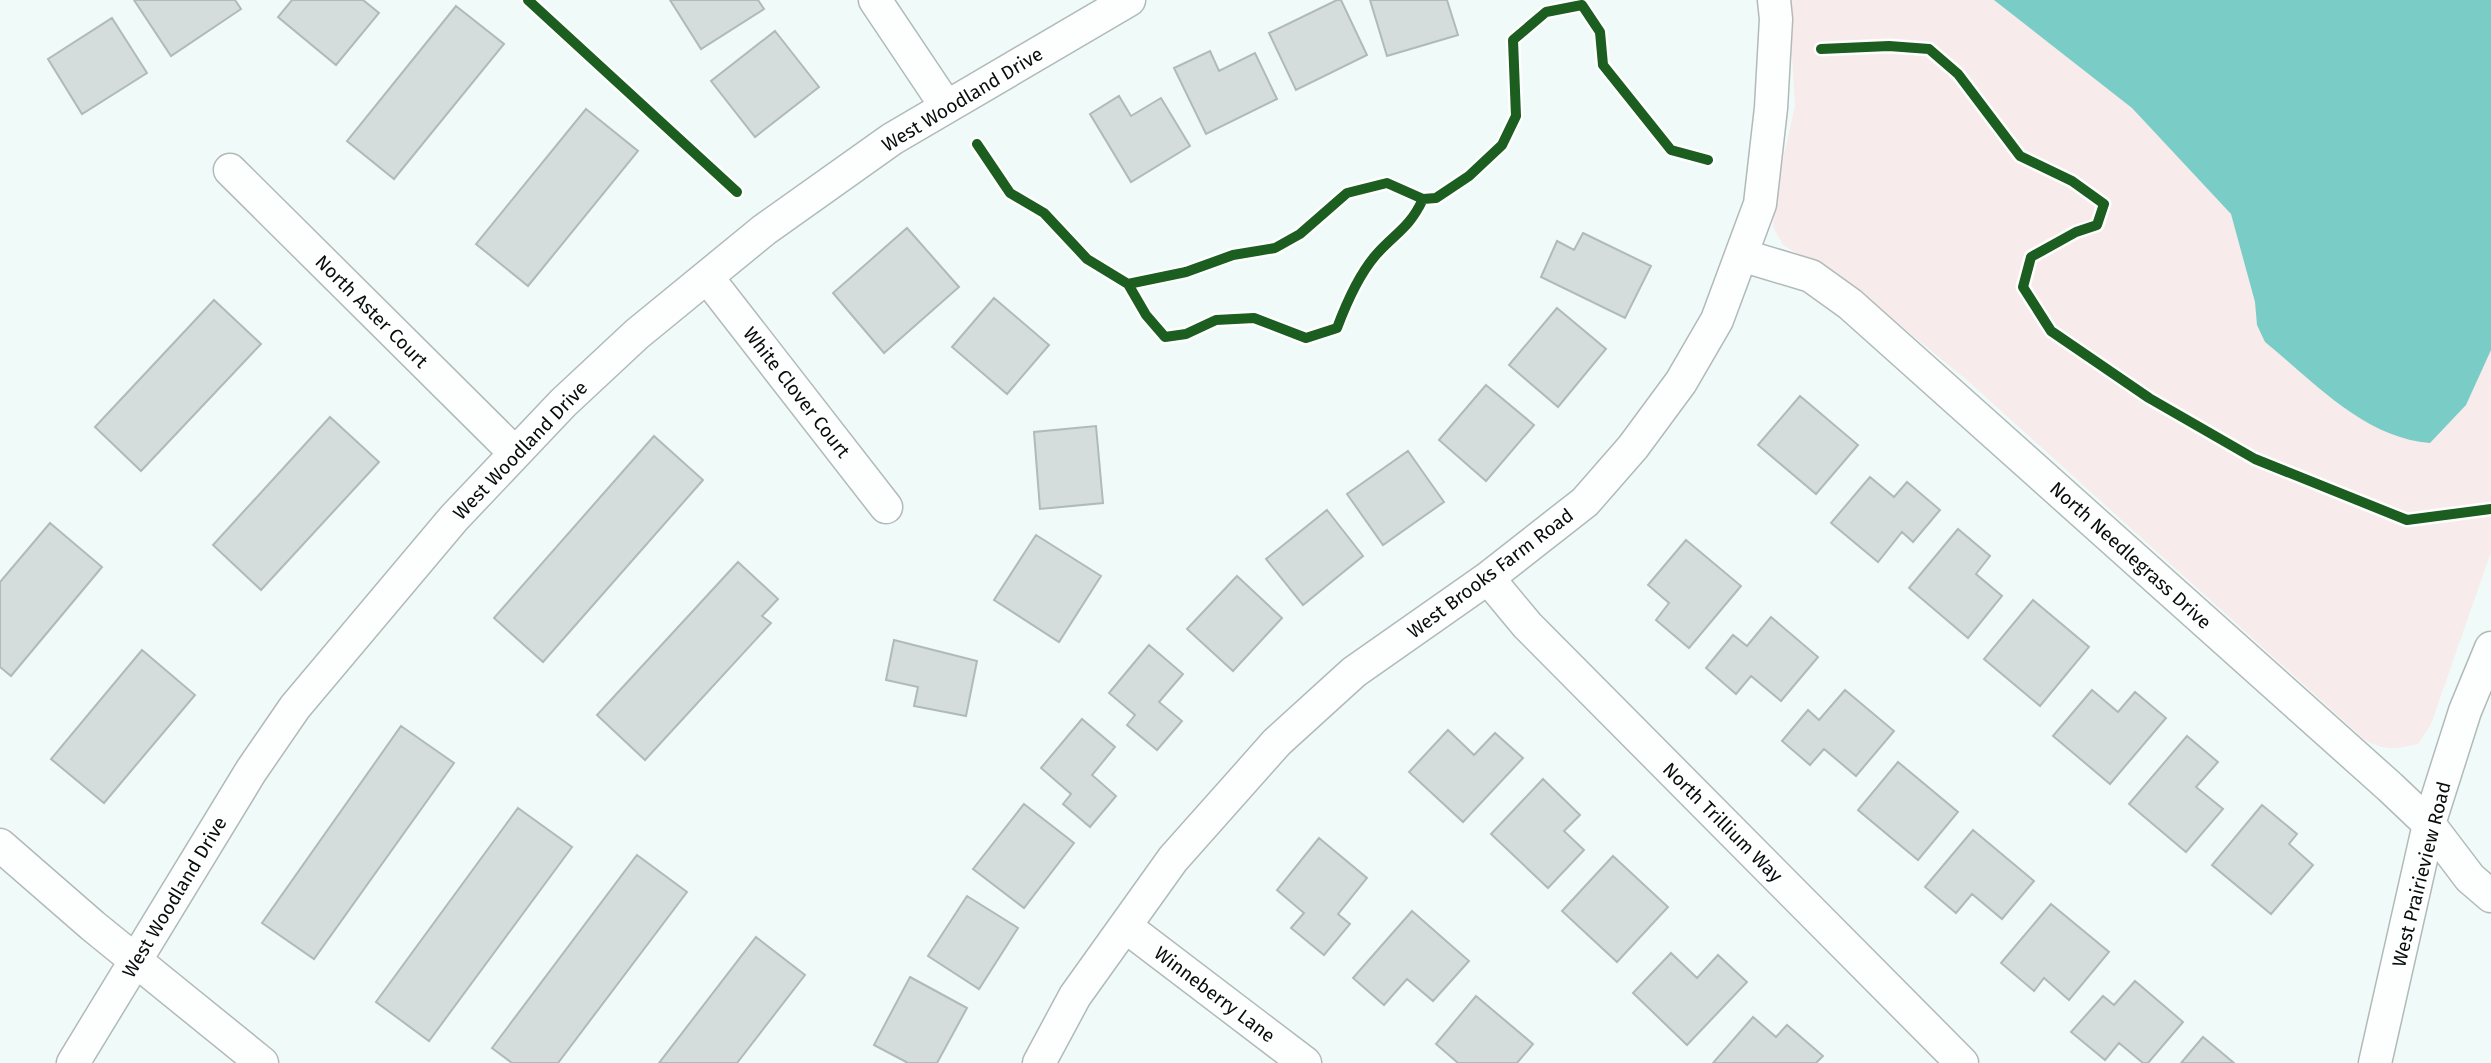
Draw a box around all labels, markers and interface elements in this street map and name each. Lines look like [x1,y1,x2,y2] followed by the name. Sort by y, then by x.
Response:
[878,42,1047,157] street label: West Woodland Drive
[310,250,433,373] street label: North Aster Court
[738,322,855,462] street label: White Clover Court
[448,376,592,524] street label: West Woodland Drive
[2045,477,2216,634] street label: North Needlegrass Drive
[1403,504,1578,643] street label: West Brooks Farm Road
[1658,758,1788,887] street label: North Trillium Way
[2387,779,2456,969] street label: West Prairieview Road
[117,813,232,982] street label: West Woodland Drive
[1150,941,1280,1047] street label: Winneberry Lane

